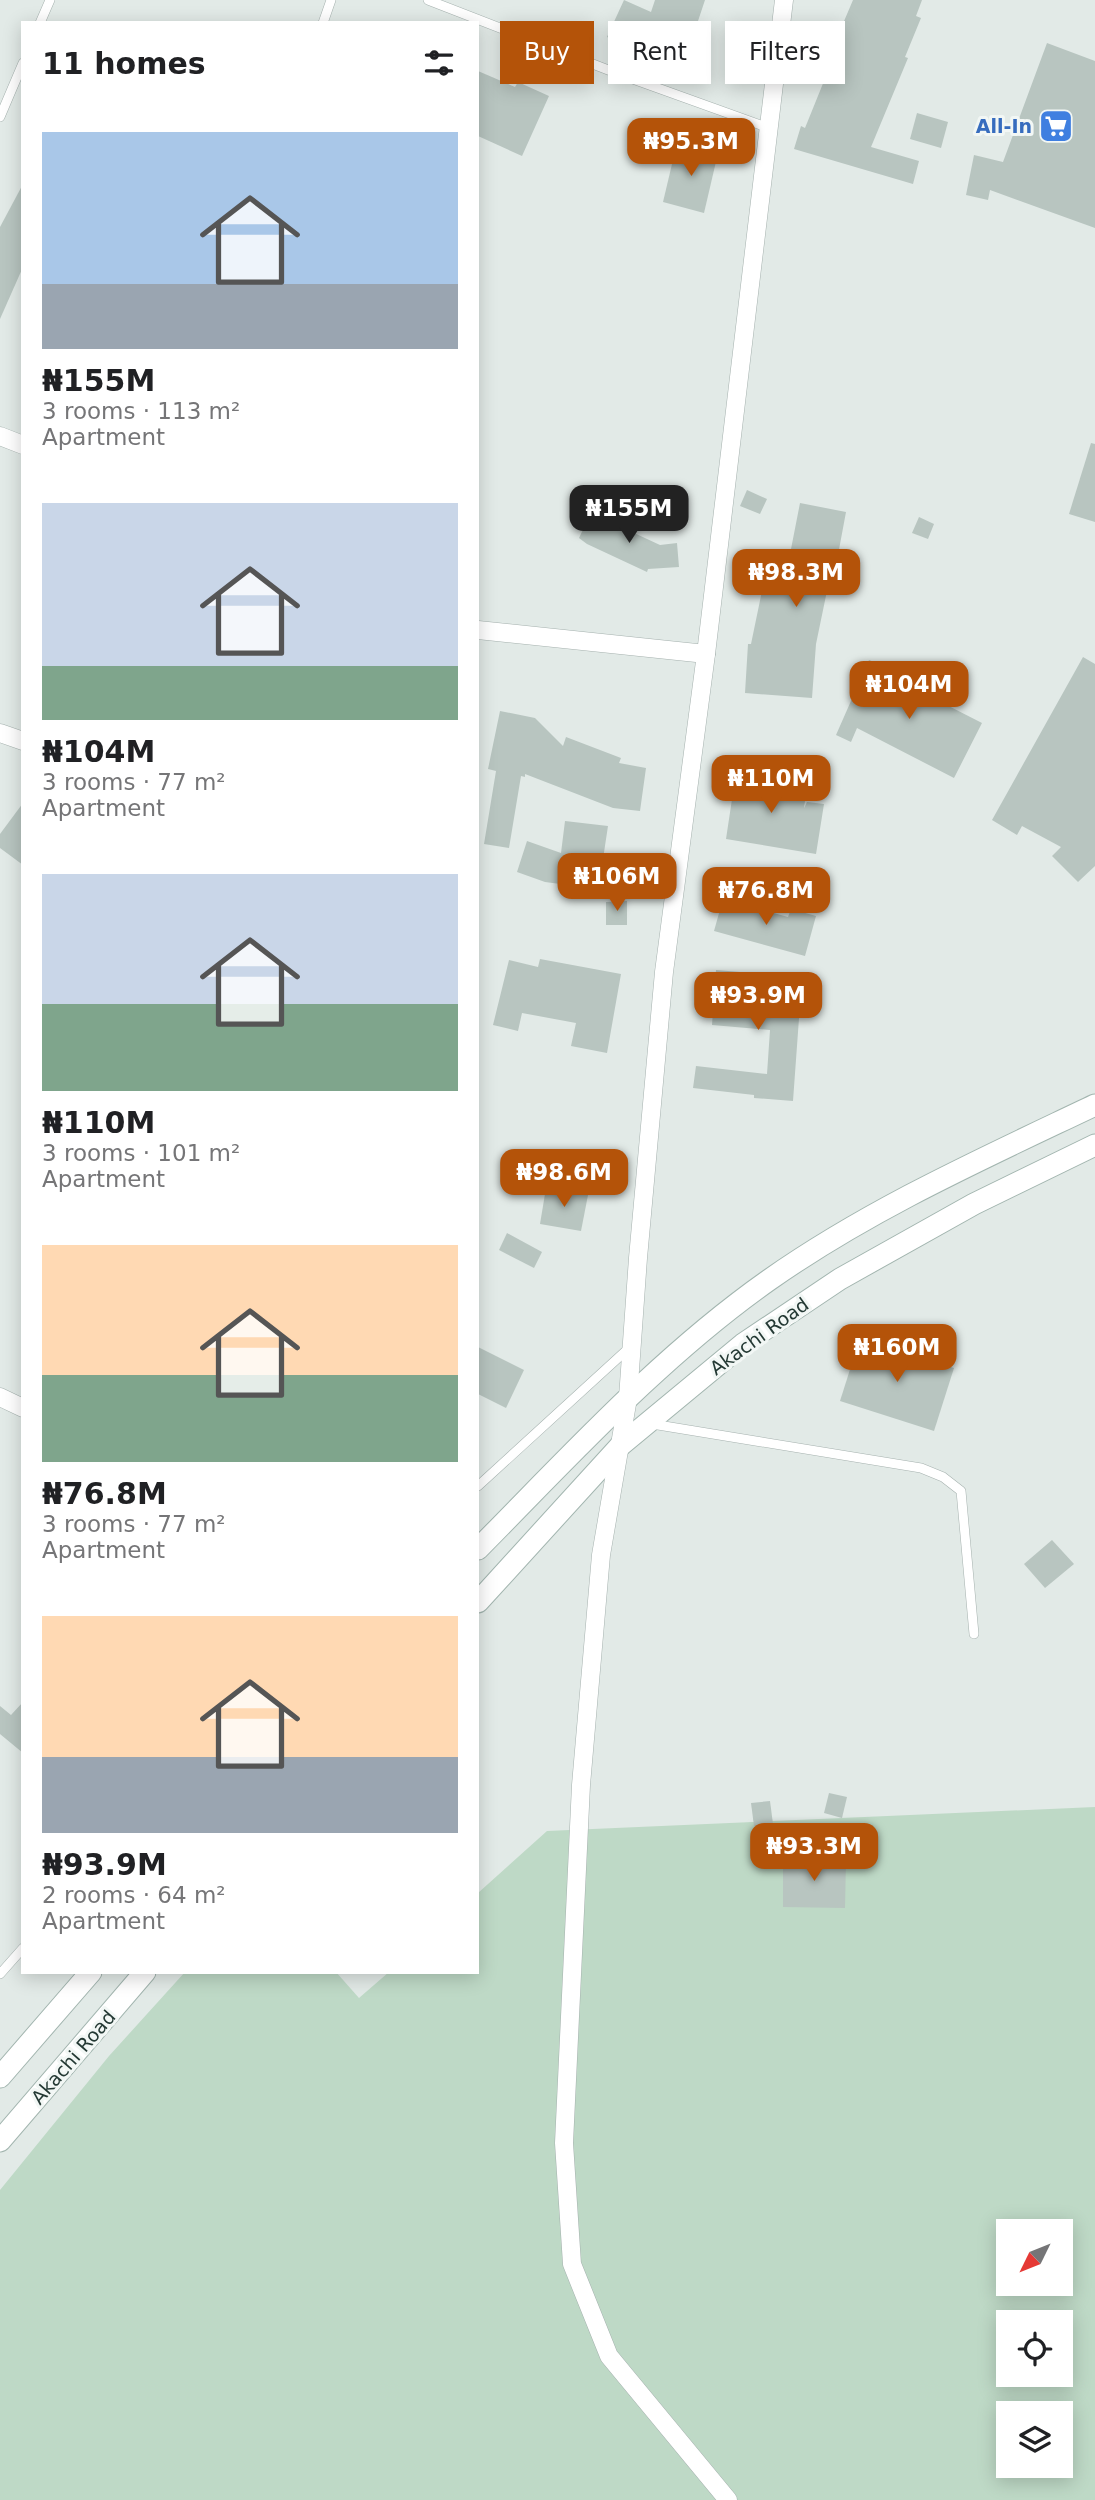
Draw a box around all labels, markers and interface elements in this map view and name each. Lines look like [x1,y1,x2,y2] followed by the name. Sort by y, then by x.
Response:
[500,21,594,84] chip: Buy
[608,21,711,84] chip: Rent
[725,21,845,84] chip: Filters
[420,44,458,82] icon: filters
[42,46,206,81] text: 11 homes
[1037,107,1075,145] supermarket icon: All-In
[976,115,1032,137] place label: All-In
[634,118,748,178] pin: ₦95.3M
[643,128,739,154] text: ₦95.3M
[187,177,313,303] icon: home
[42,363,155,398] text: ₦155M
[42,398,240,424] text: 3 rooms · 113 m²
[42,424,165,450] text: Apartment
[580,486,678,545] pin: ₦155M
[586,495,672,521] text: ₦155M
[187,548,313,674] icon: home
[739,550,853,609] pin: ₦98.3M
[748,559,844,585] text: ₦98.3M
[860,662,958,721] pin: ₦104M
[866,671,952,697] text: ₦104M
[42,734,155,769] text: ₦104M
[722,756,820,815] pin: ₦110M
[728,765,814,791] text: ₦110M
[42,769,226,795] text: 3 rooms · 77 m²
[42,795,165,821] text: Apartment
[568,853,666,913] pin: ₦106M
[574,863,660,889] text: ₦106M
[709,867,823,927] pin: ₦76.8M
[718,877,814,903] text: ₦76.8M
[187,919,313,1045] icon: home
[701,972,815,1032] pin: ₦93.9M
[710,982,806,1008] text: ₦93.9M
[42,1105,155,1140] text: ₦110M
[42,1140,240,1166] text: 3 rooms · 101 m²
[507,1150,621,1209] pin: ₦98.6M
[516,1159,612,1185] text: ₦98.6M
[42,1166,165,1192] text: Apartment
[187,1290,313,1416] icon: home
[705,1293,813,1379] street label: Akachi Road
[848,1324,946,1384] pin: ₦160M
[854,1334,940,1360] text: ₦160M
[42,1476,167,1511] text: ₦76.8M
[42,1511,226,1537] text: 3 rooms · 77 m²
[42,1537,165,1563] text: Apartment
[187,1661,313,1787] icon: home
[757,1824,871,1883] pin: ₦93.3M
[766,1833,862,1859] text: ₦93.3M
[42,1847,167,1882] text: ₦93.9M
[42,1882,226,1908] text: 2 rooms · 64 m²
[42,1908,165,1934] text: Apartment
[26,2006,120,2108] street label: Akachi Road
[996,2219,1073,2296] north arrow
[996,2219,1073,2478] map controls
[996,2310,1073,2387] button: locate
[996,2401,1073,2478] button: layers

